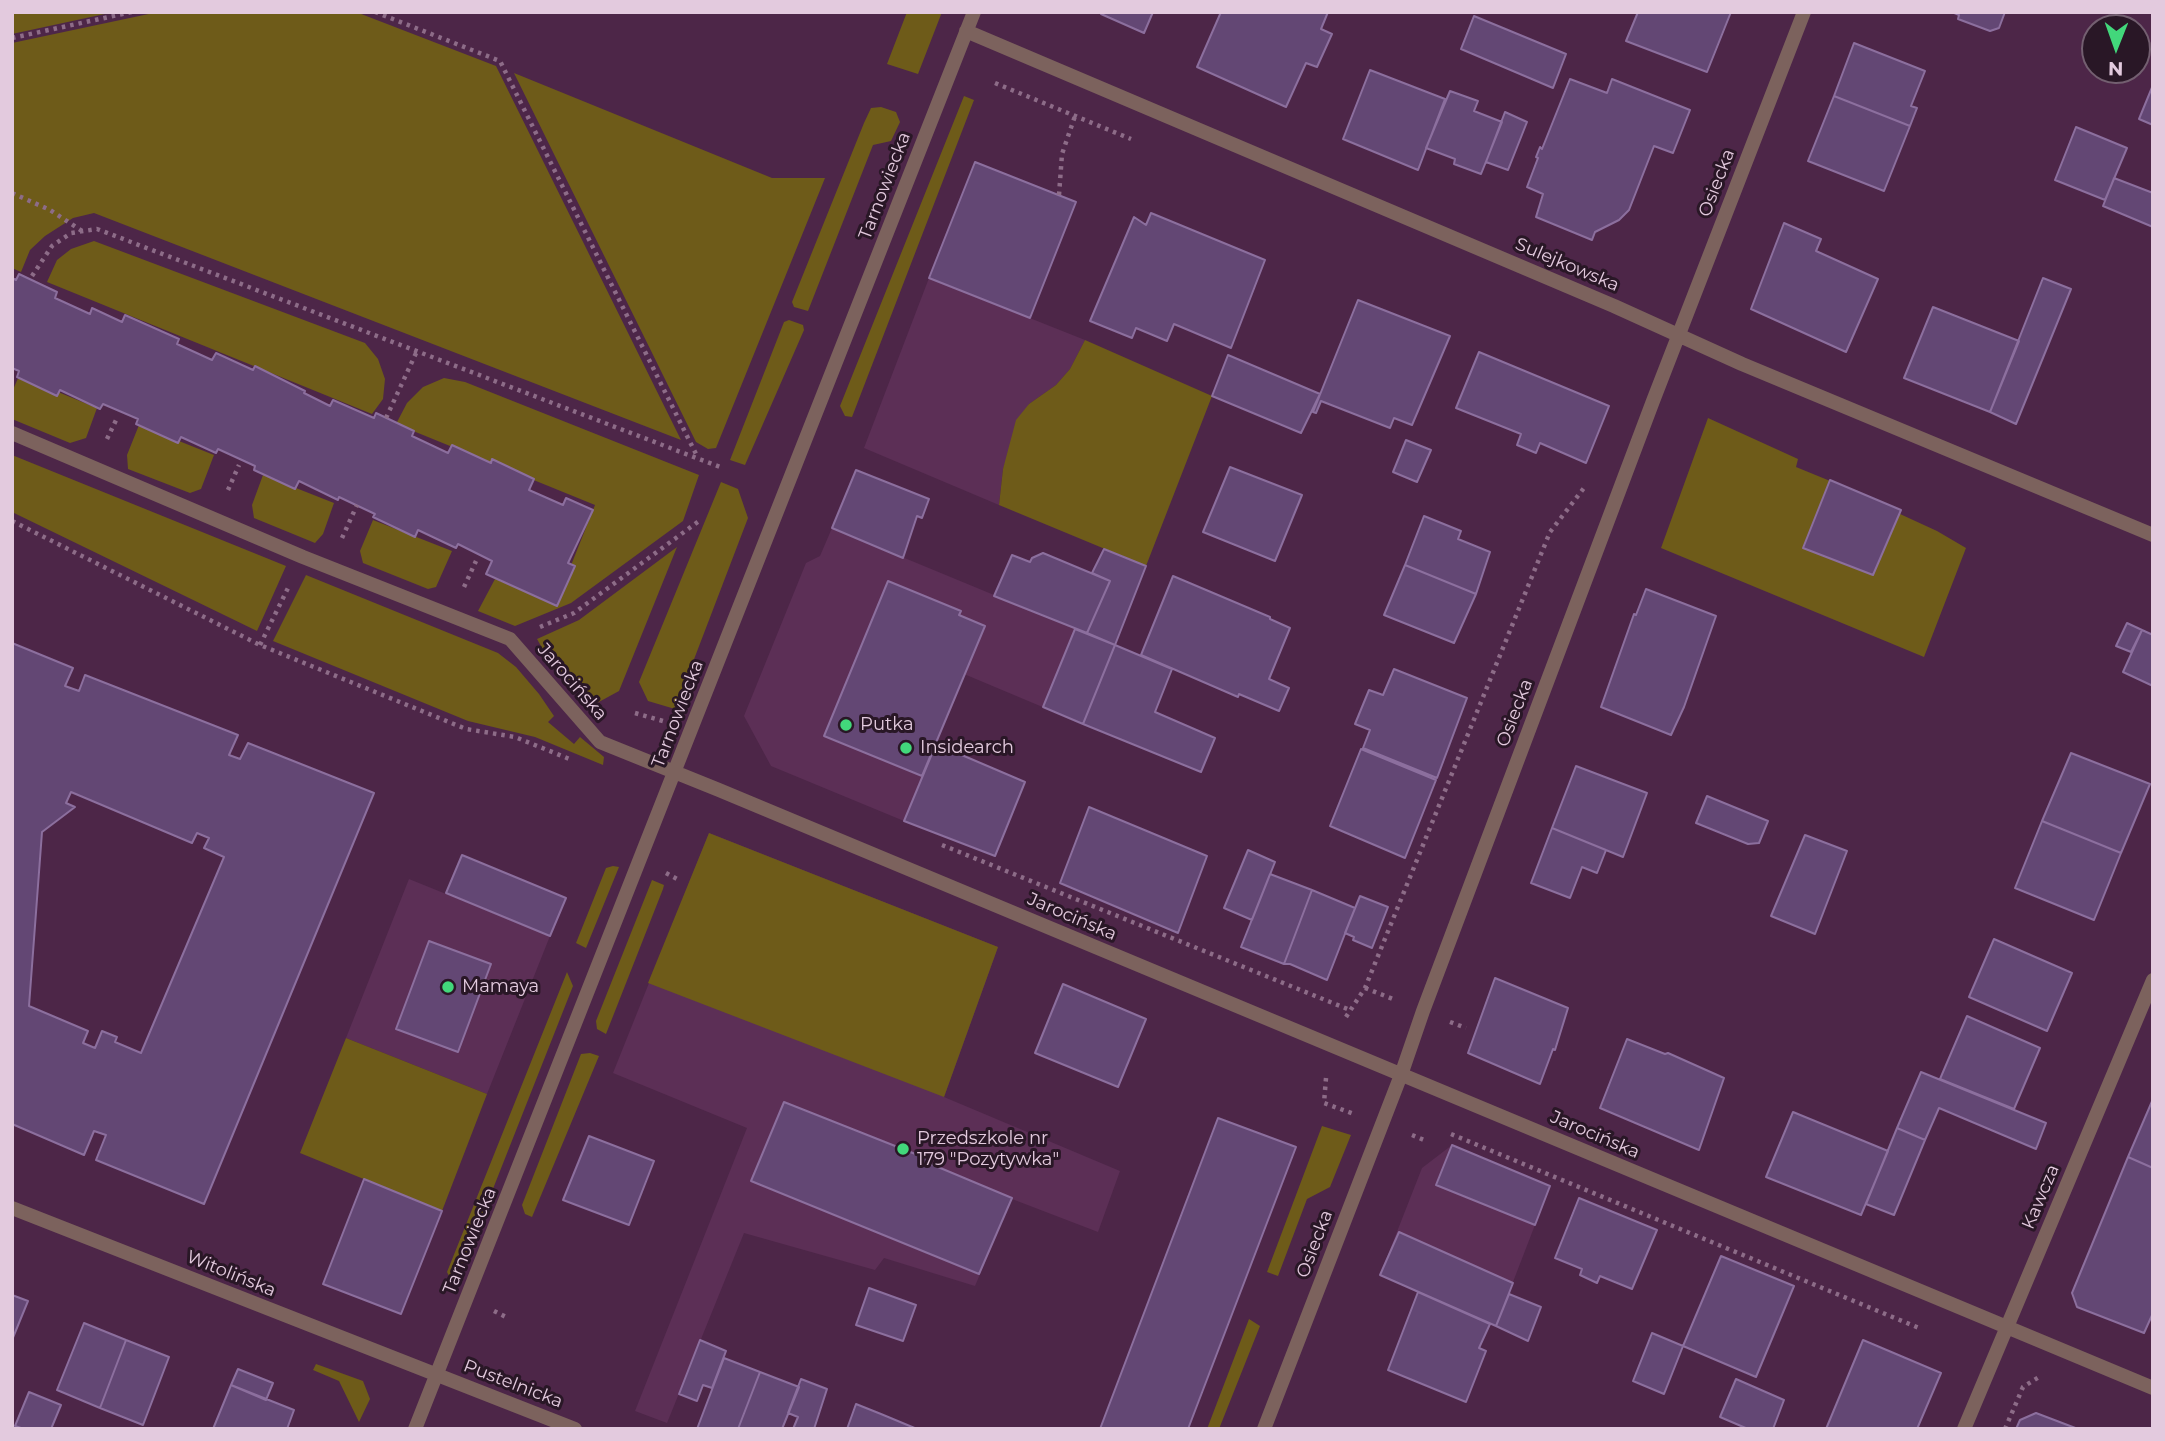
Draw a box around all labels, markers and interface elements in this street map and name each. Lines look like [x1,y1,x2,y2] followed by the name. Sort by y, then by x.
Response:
[2081,14,2151,84] north arrow
[2108,57,2124,80] text: N
[855,129,915,243] street label: Tarnowiecka
[1694,146,1740,220] street label: Osiecka
[1512,233,1622,297] street label: Sulejkowska
[533,639,611,725] street label: Jarocińska
[648,657,708,771] street label: Tarnowiecka
[1492,676,1538,750] street label: Osiecka
[860,714,914,736] place label: Putka
[838,717,854,733] marker: Putka
[920,737,1014,759] place label: Insidearch
[898,740,914,756] marker: Insidearch
[1024,889,1120,945] street label: Jarocińska
[462,976,539,998] place label: Mamaya
[440,979,456,995] marker: Mamaya
[1547,1107,1643,1163] street label: Jarocińska
[917,1128,1059,1170] place label: Przedszkole nr 179 "Pozytywka"
[895,1141,911,1157] marker: Przedszkole nr 179 "Pozytywka"
[2018,1161,2064,1233] street label: Kawcza
[439,1184,501,1298] street label: Tarnowiecka
[1292,1207,1338,1281] street label: Osiecka
[183,1246,279,1302] street label: Witolińska
[460,1355,566,1413] street label: Pustelnicka

